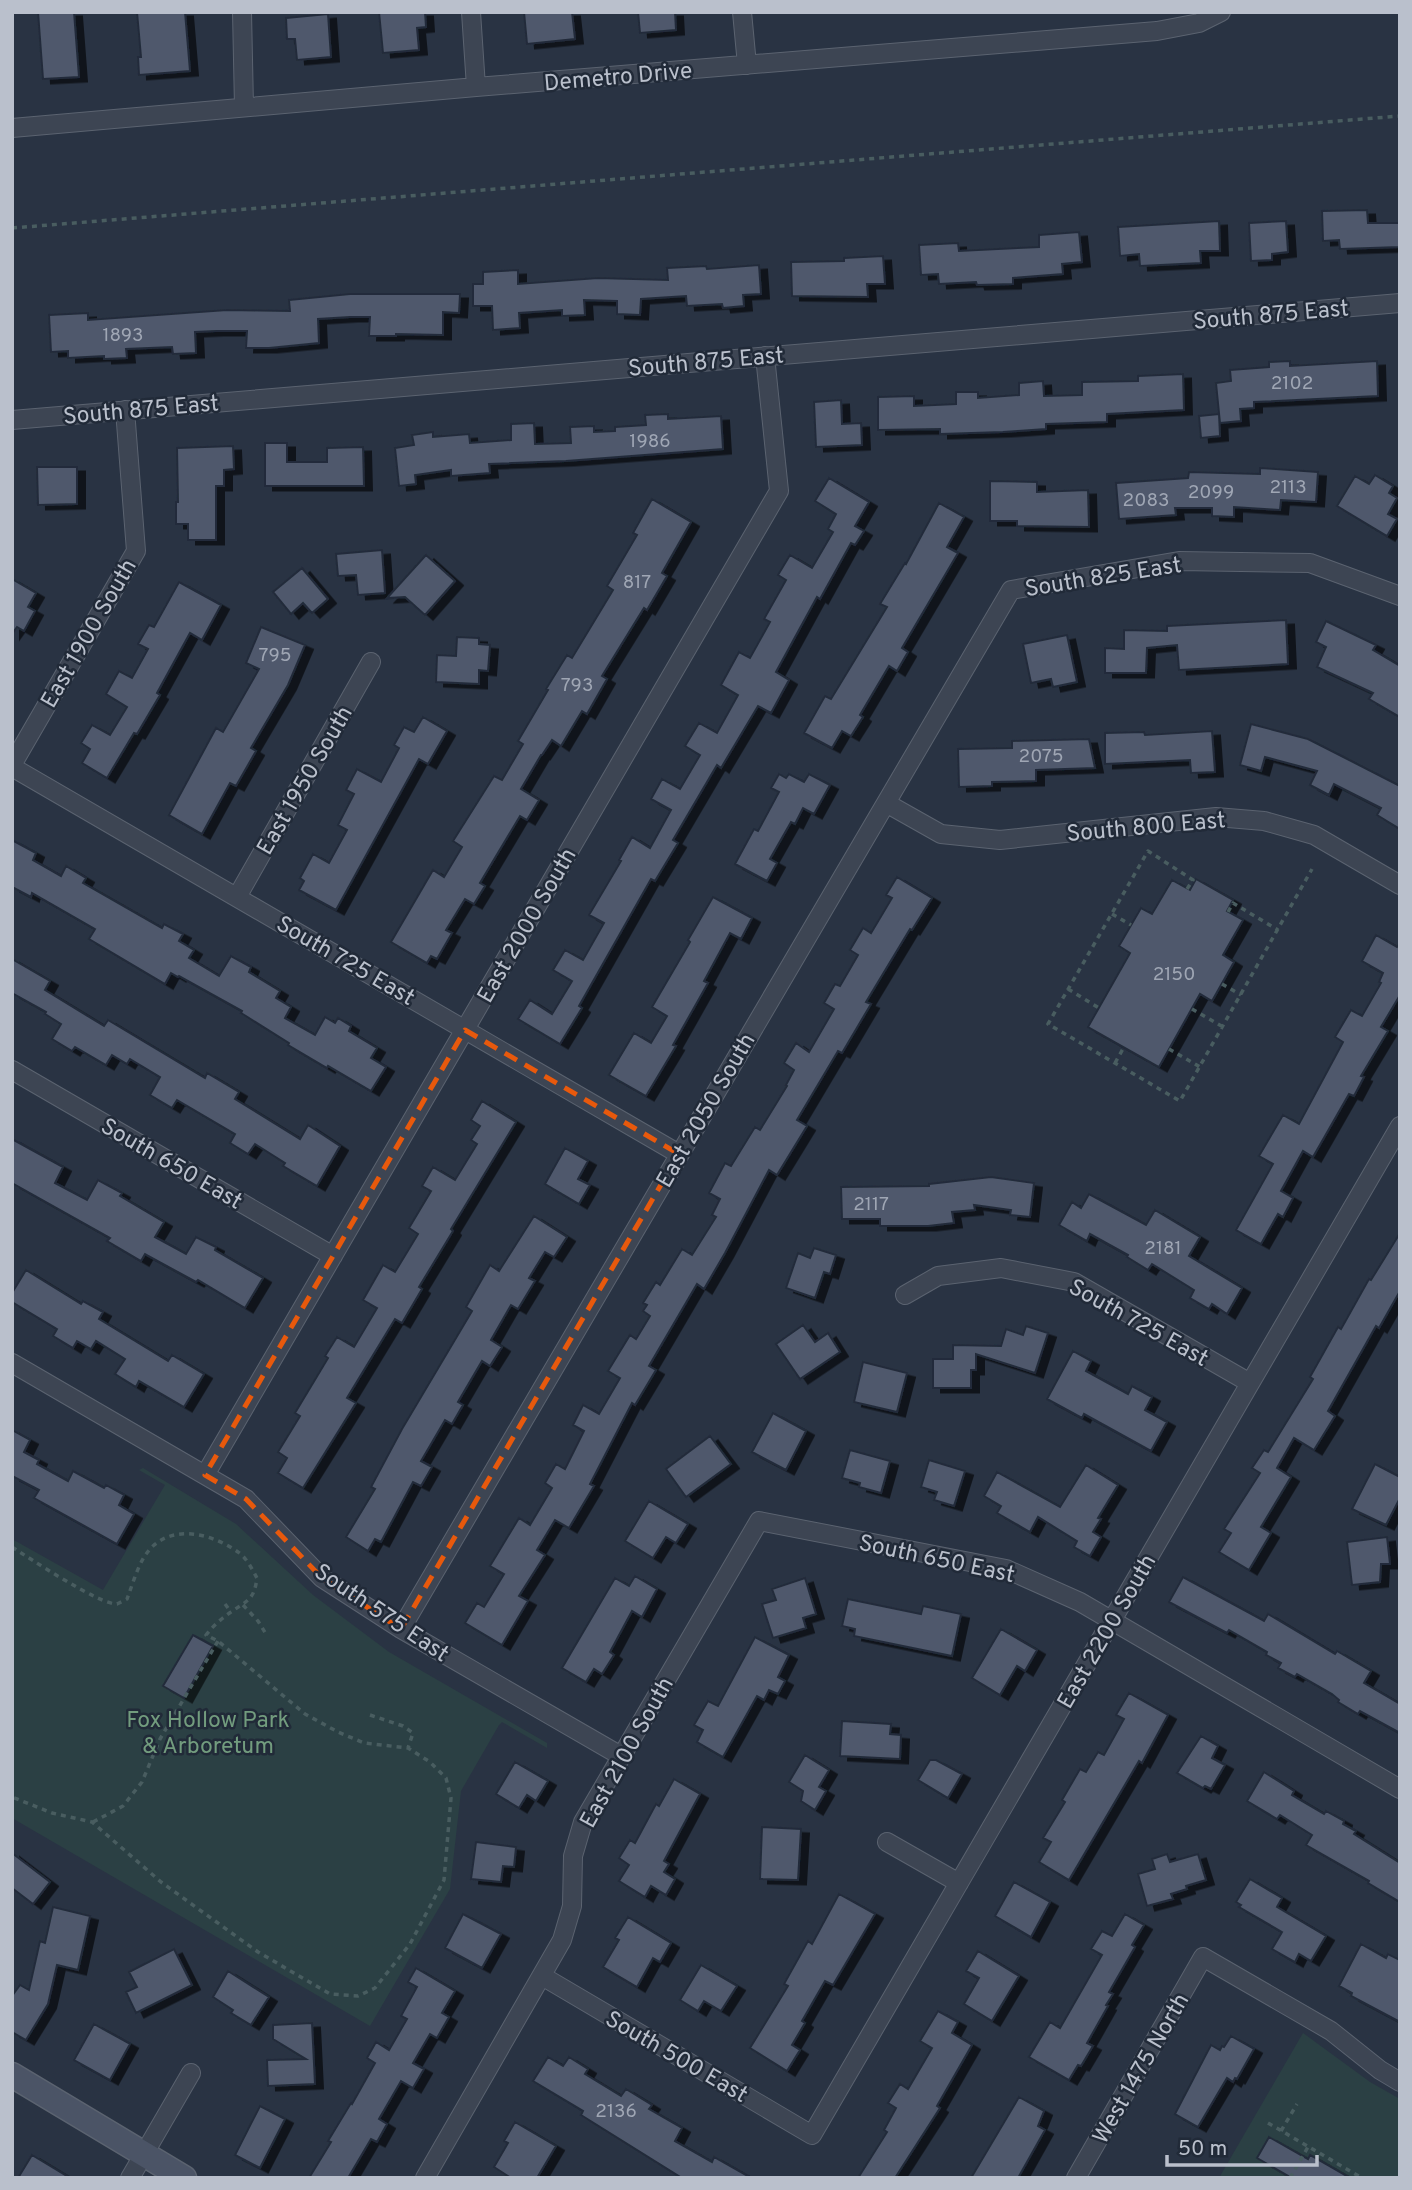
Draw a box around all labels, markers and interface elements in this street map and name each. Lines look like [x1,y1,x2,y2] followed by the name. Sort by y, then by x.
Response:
[543,58,694,99] street label: Demetro Drive
[1192,295,1350,338] street label: South 875 East
[102,324,144,348] house number: 1893
[627,342,785,385] street label: South 875 East
[1271,372,1313,396] house number: 2102
[62,390,220,433] street label: South 875 East
[629,430,671,454] house number: 1986
[1269,476,1307,500] house number: 2113
[1188,481,1234,505] house number: 2099
[1123,489,1169,513] house number: 2083
[1023,552,1184,605] street label: South 825 East
[36,554,145,714] street label: East 1900 South
[623,571,651,595] house number: 817
[258,644,292,668] house number: 795
[561,674,593,698] house number: 793
[252,701,361,861] street label: East 1950 South
[1019,745,1063,769] house number: 2075
[1066,807,1227,850] street label: South 800 East
[472,844,584,1009] street label: East 2000 South
[270,911,419,1014] street label: South 725 East
[1153,963,1195,987] house number: 2150
[651,1029,763,1194] street label: East 2050 South
[95,1113,247,1217] street label: South 650 East
[853,1193,889,1217] house number: 2117
[1144,1237,1182,1261] house number: 2181
[1063,1274,1213,1375] street label: South 725 East
[856,1530,1017,1591] street label: South 650 East
[1052,1550,1164,1715] street label: East 2200 South
[308,1558,454,1670] street label: South 575 East
[575,1673,682,1834] street label: East 2100 South
[126,1707,290,1762] park label: Fox Hollow Park & Arboretum
[1087,1989,1197,2150] street label: West 1475 North
[599,2006,752,2111] street label: South 500 East
[595,2100,637,2124] house number: 2136
[1167,2124,1318,2168] scale bar
[1178,2136,1227,2163] text: 50 m

